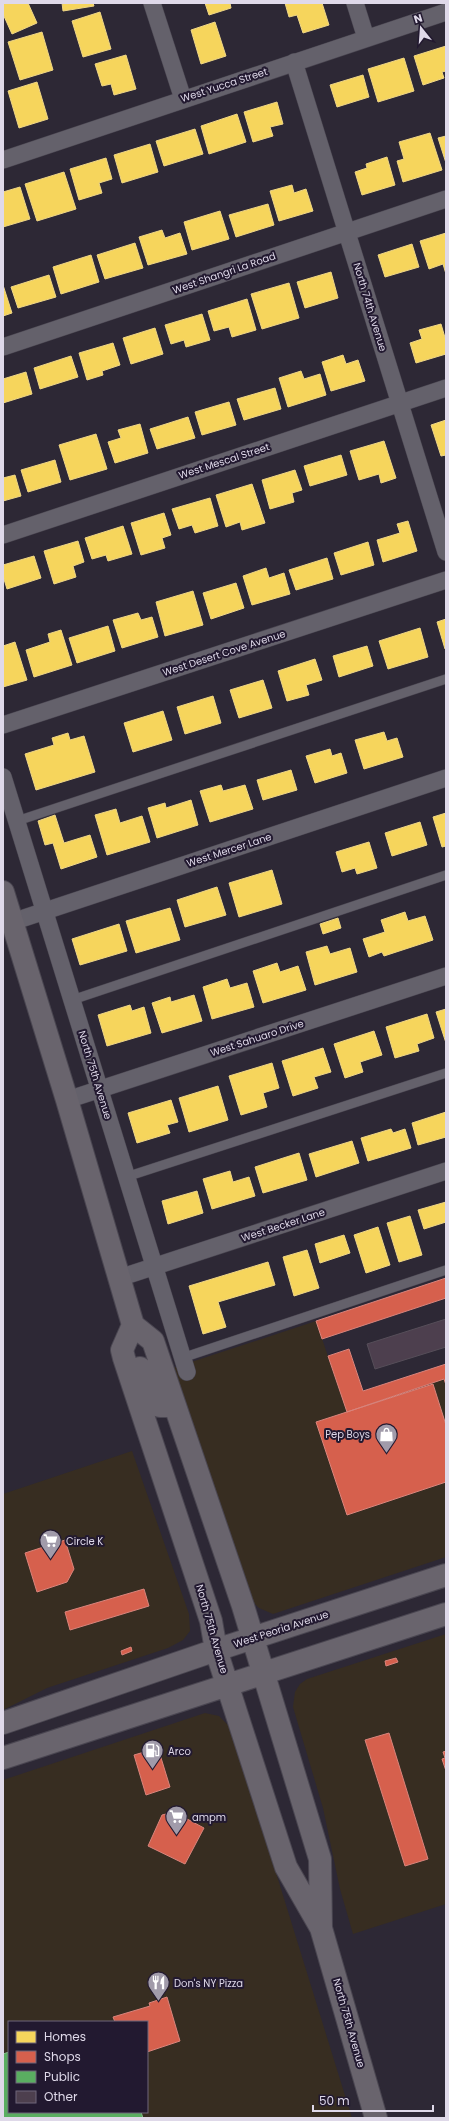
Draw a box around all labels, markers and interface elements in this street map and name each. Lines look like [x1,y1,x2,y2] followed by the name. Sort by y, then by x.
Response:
[401,8,441,48] north arrow
[412,10,424,27] text: N
[179,64,270,106] street label: West Yucca Street
[170,248,278,298] street label: West Shangri La Road
[349,261,391,353] street label: North 74th Avenue
[177,439,272,483] street label: West Mescal Street
[161,626,287,680] street label: West Desert Cove Avenue
[185,829,273,871] street label: West Mercer Lane
[208,1016,306,1060] street label: West Sahuaro Drive
[74,1029,116,1121] street label: North 75th Avenue
[239,1204,327,1246] street label: West Becker Lane
[373,1421,399,1454] shop icon: Pep Boys
[325,1427,370,1442] place label: Pep Boys
[37,1528,63,1561] supermarket icon: Circle K
[66,1534,103,1549] place label: Circle K
[192,1583,232,1675] street label: North 75th Avenue
[232,1607,330,1651] street label: West Peoria Avenue
[139,1738,165,1771] fuel station icon: Arco
[168,1744,191,1759] place label: Arco
[163,1804,189,1837] supermarket icon: ampm
[192,1810,226,1825] place label: ampm
[146,1970,172,2003] restaurant icon: Don's NY Pizza
[174,1976,243,1991] place label: Don's NY Pizza
[329,1977,369,2069] street label: North 75th Avenue
[8,2021,148,2113] legend
[44,2028,86,2045] text: Homes
[44,2048,81,2065] text: Shops
[44,2068,80,2085] text: Public
[313,2087,433,2113] scale bar
[44,2088,78,2105] text: Other
[319,2092,350,2109] text: 50 m

